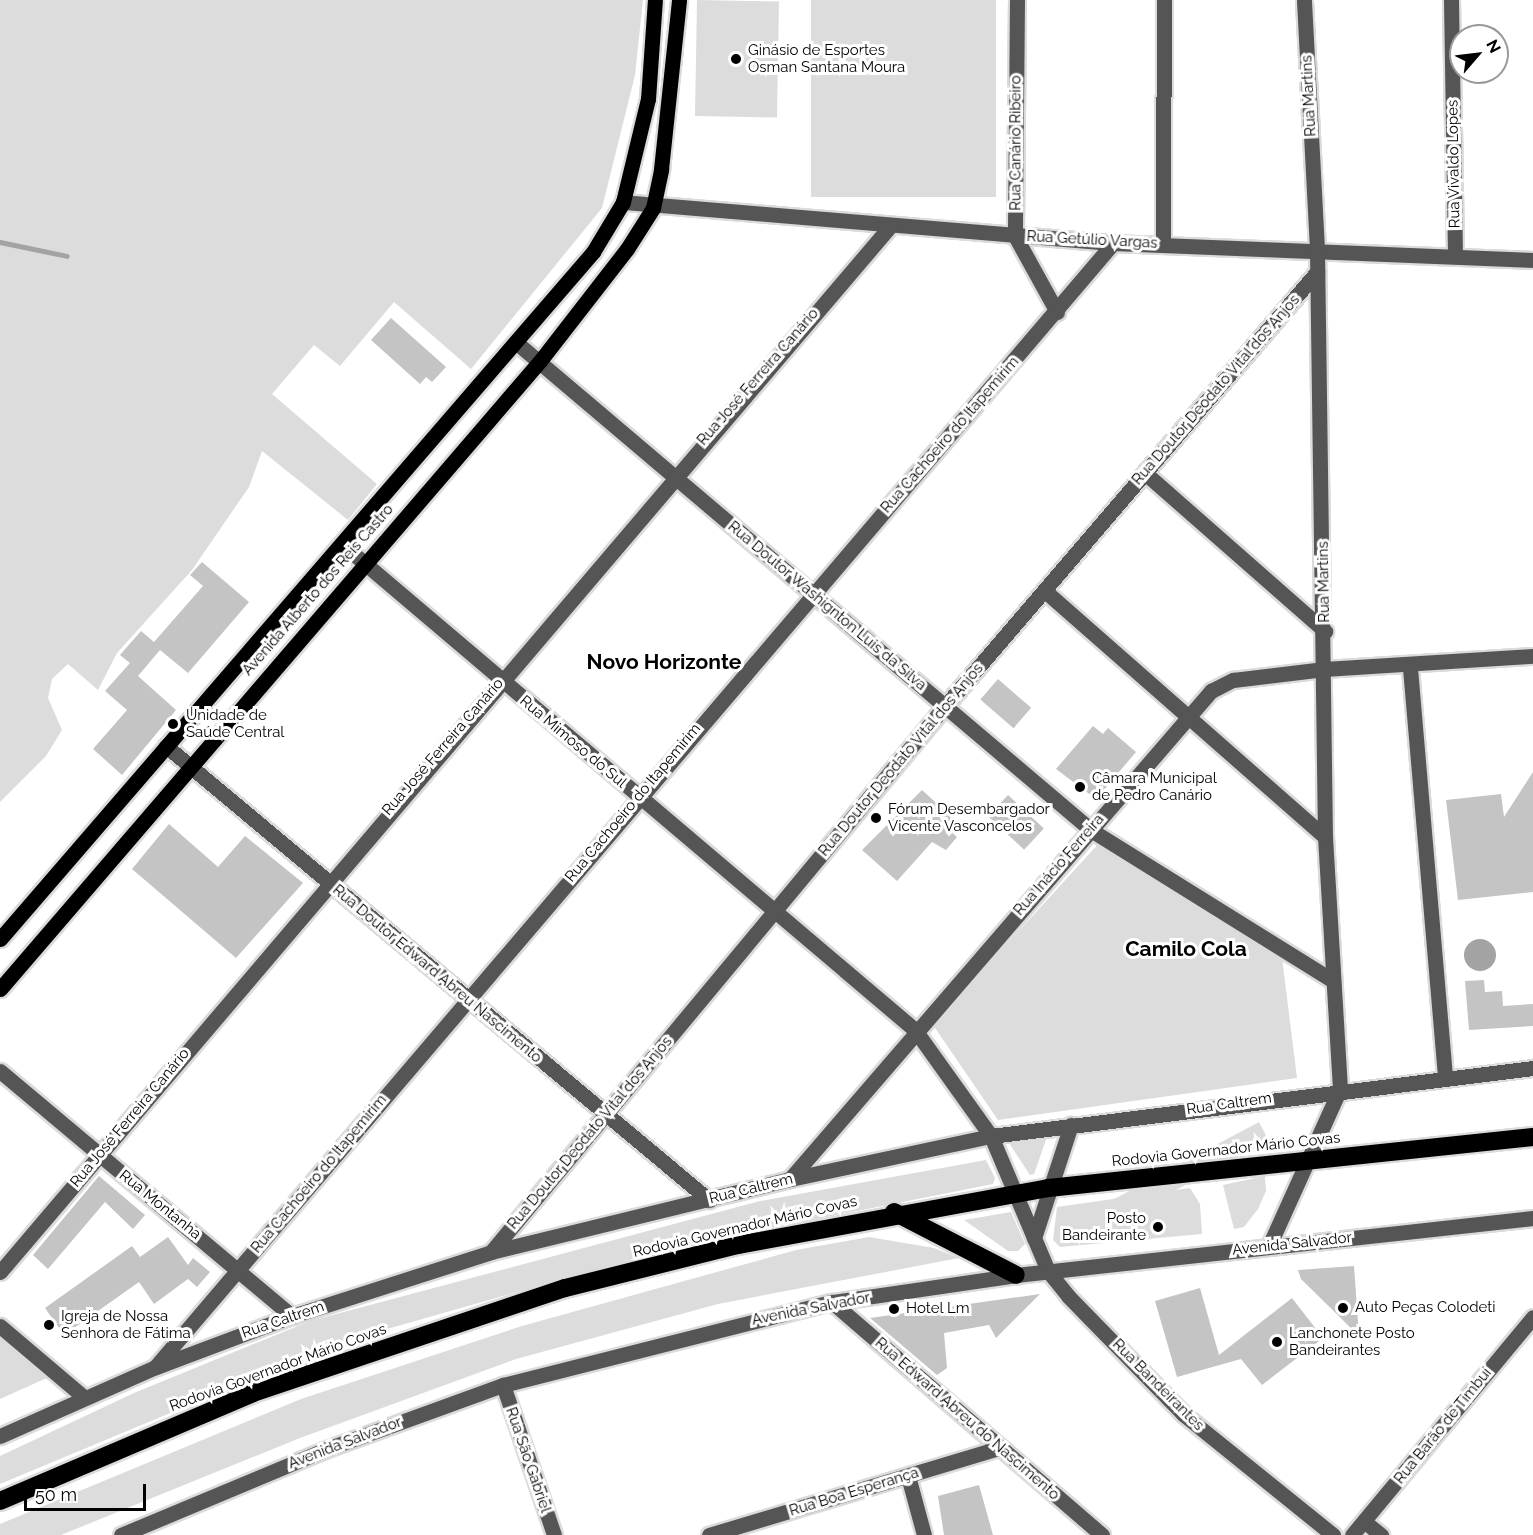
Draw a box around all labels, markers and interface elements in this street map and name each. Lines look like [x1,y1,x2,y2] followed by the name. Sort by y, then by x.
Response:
[1449,24,1509,84] north arrow
[1482,36,1505,56] text: N
[748,41,905,76] place label: Ginásio de Esportes Osman Santana Moura
[729,52,743,66] marker: Ginásio de Esportes Osman Santana Moura
[1298,55,1320,137] street label: Rua Martins
[1007,75,1025,211] street label: Rua Canário Ribeiro
[1444,99,1464,229] street label: Rua Vivaldo Lopes
[1026,228,1158,252] street label: Rua Getúlio Vargas
[1128,291,1304,489] street label: Rua Doutor Deodato Vital dos Anjos
[693,305,823,449] street label: Rua José Ferreira Canário
[877,353,1023,517] street label: Rua Cachoeiro do Itapemirim
[239,501,397,679] street label: Avenida Alberto dos Reis Castro
[724,517,930,695] street label: Rua Doutor Washignton Luis da Silva
[1314,541,1334,623] street label: Rua Martins
[587,649,741,675] district label: Novo Horizonte
[814,659,988,861] street label: Rua Doutor Deodato Vital dos Anjos
[378,675,508,819] street label: Rua José Ferreira Canário
[516,692,630,792] street label: Rua Mimoso do Sul
[186,706,284,741] place label: Unidade de Saúde Central
[164,715,182,733] marker: Unidade de Saúde Central
[561,720,705,886] street label: Rua Cachoeiro do Itapemirim
[1092,769,1217,804] place label: Câmara Municipal de Pedro Canário
[1073,780,1087,794] marker: Câmara Municipal de Pedro Canário
[888,800,1050,835] place label: Fórum Desembargador Vicente Vasconcelos
[869,811,883,825] marker: Fórum Desembargador Vicente Vasconcelos
[1010,811,1108,919] street label: Rua Inácio Ferreira
[329,881,545,1067] street label: Rua Doutor Edward Abreu Nascimento
[1125,936,1247,962] district label: Camilo Cola
[503,1032,677,1234] street label: Rua Doutor Deodato Vital dos Anjos
[67,1045,193,1191] street label: Rua José Ferreira Canário
[1185,1089,1273,1119] street label: Rua Caltrem
[247,1091,391,1257] street label: Rua Cachoeiro do Itapemirim
[1111,1129,1341,1171] street label: Rodovia Governador Mário Covas
[115,1167,205,1243] street label: Rua Montanha
[707,1170,795,1208] street label: Rua Caltrem
[631,1192,859,1262] street label: Rodovia Governador Mário Covas
[1062,1209,1146,1244] place label: Posto Bandeirante
[1151,1220,1165,1234] marker: Posto Bandeirante
[1231,1229,1353,1259] street label: Avenida Salvador
[750,1289,872,1329] street label: Avenida Salvador
[240,1298,326,1342] street label: Rua Caltrem
[1355,1299,1496,1317] place label: Auto Peças Colodeti
[906,1300,970,1318] place label: Hotel Lm
[1336,1301,1350,1315] marker: Auto Peças Colodeti
[887,1302,901,1316] marker: Hotel Lm
[61,1307,191,1342] place label: Igreja de Nossa Senhora de Fátima
[42,1318,56,1332] marker: Igreja de Nossa Senhora de Fátima
[167,1320,389,1416] street label: Rodovia Governador Mário Covas
[1289,1324,1415,1359] place label: Lanchonete Posto Bandeirantes
[871,1334,1063,1504] street label: Rua Edward Abreu do Nascimento
[1270,1335,1284,1349] marker: Lanchonete Posto Bandeirantes
[1109,1336,1207,1434] street label: Rua Bandeirantes
[1391,1364,1495,1488] street label: Rua Barão de Timbuí
[502,1405,554,1515] street label: Rua São Gabriel
[286,1413,404,1473] street label: Avenida Salvador
[787,1464,921,1520] street label: Rua Boa Esperança
[27,1472,148,1510] scale bar
[35,1484,77,1505] text: 50 m

